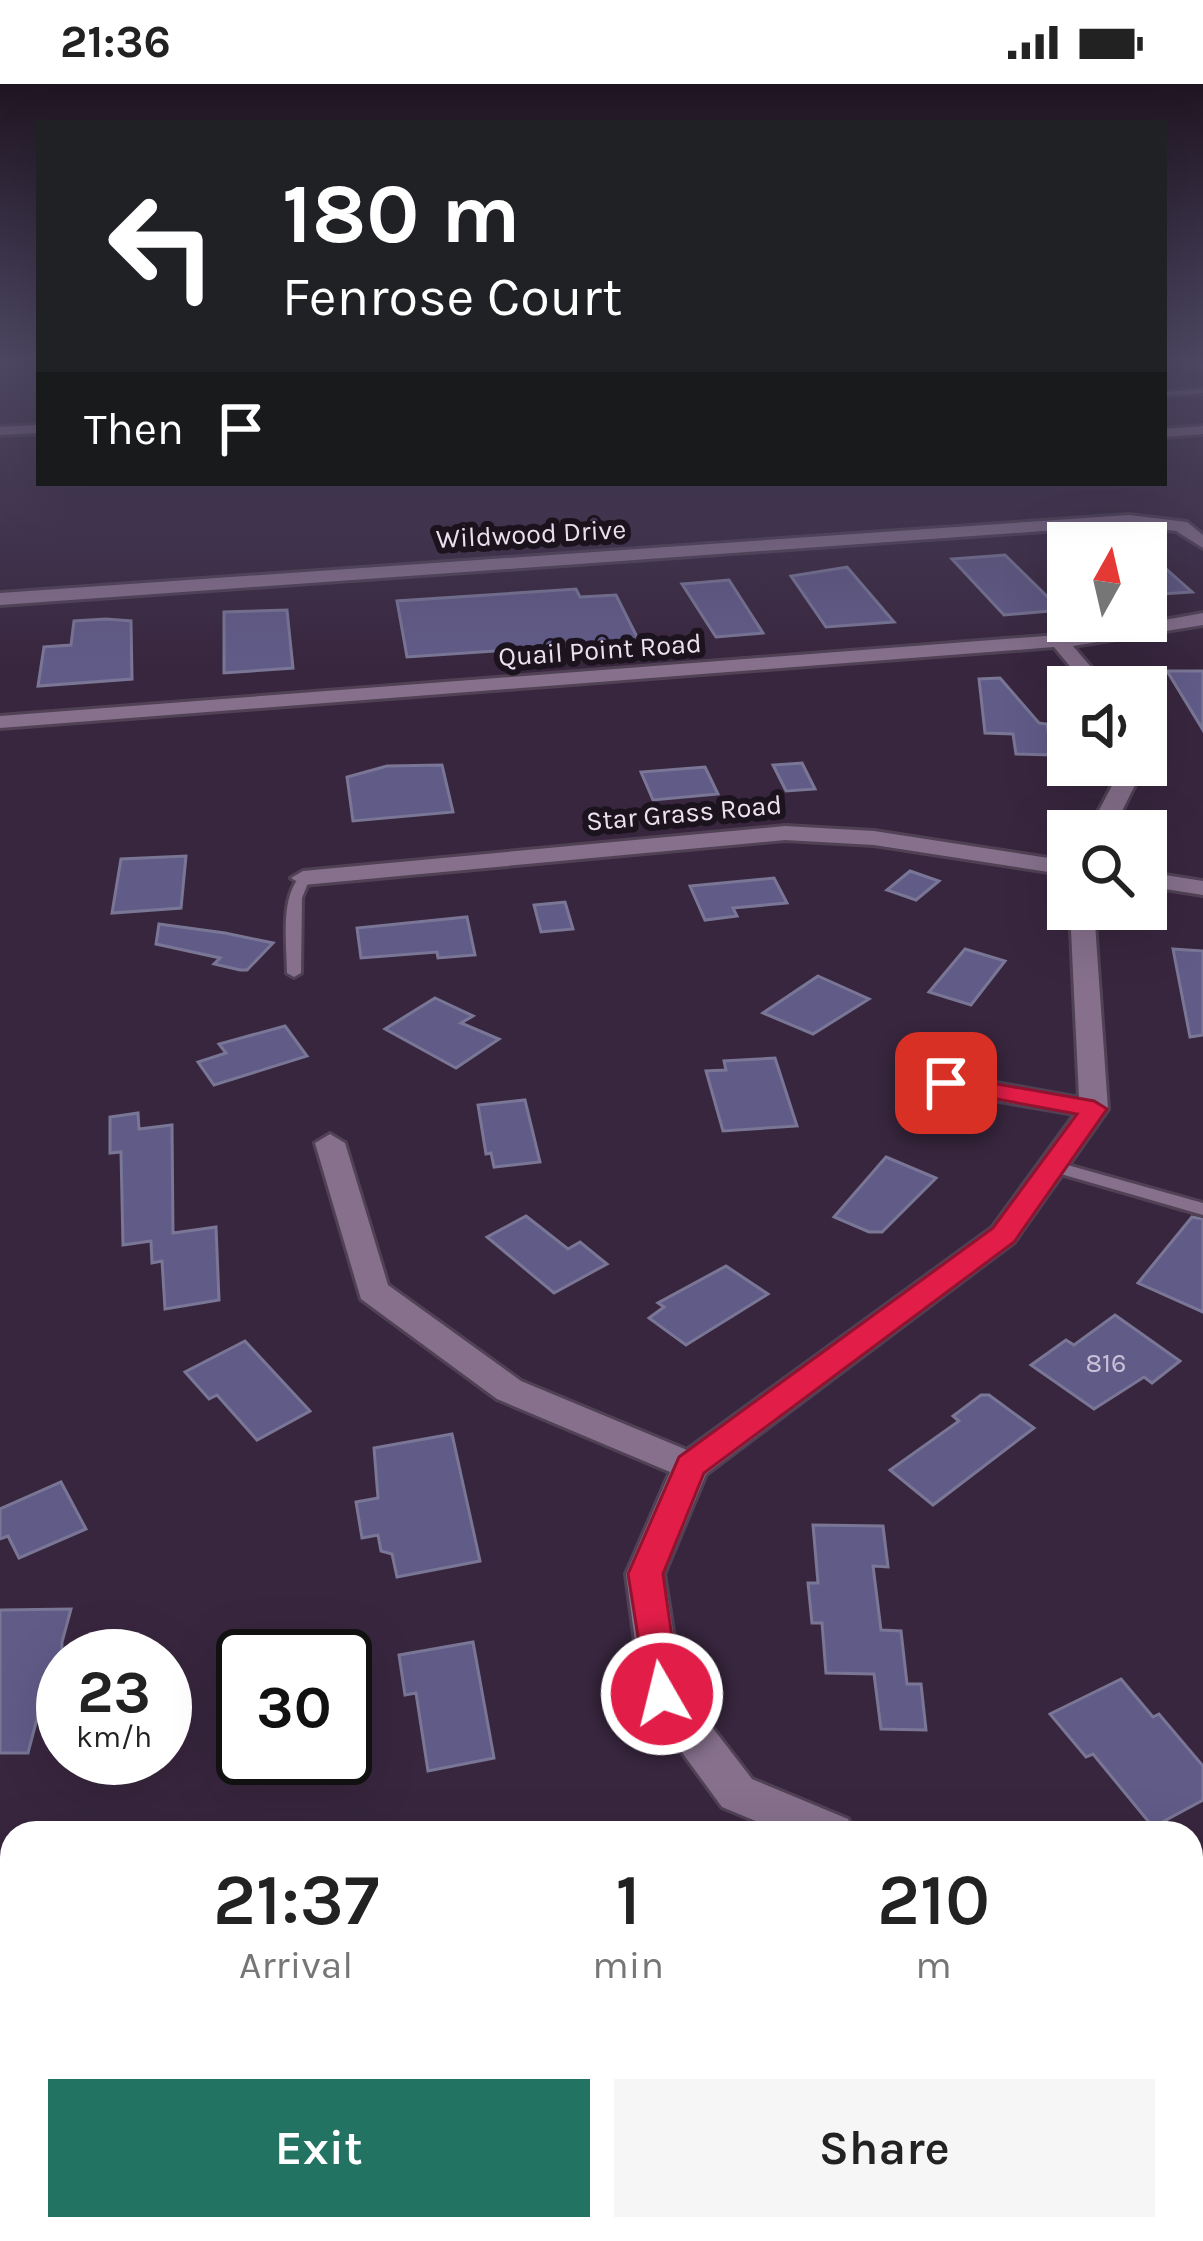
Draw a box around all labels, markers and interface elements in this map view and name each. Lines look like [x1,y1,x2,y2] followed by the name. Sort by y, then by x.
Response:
[60,16,171,68] text: 21:36
[282,165,520,263] text: 180 m
[84,168,240,324] icon: left
[282,265,622,329] text: Fenrose Court
[208,396,274,462] icon: arrive
[84,403,184,455] text: Then
[435,513,627,555] street label: Wildwood Drive
[1047,522,1167,642] north arrow
[1047,522,1167,930] map controls
[497,627,703,673] street label: Quail Point Road
[1047,666,1167,786] button: sound
[585,788,783,838] street label: Star Grass Road
[1047,810,1167,930] button: search
[895,1032,997,1134] pin
[913,1050,979,1116] icon: arrive
[1086,1347,1126,1379] house number: 816
[216,1629,372,1785] speed limit sign: 30
[599,1631,725,1757] position arrow
[77,1657,151,1727] text: 23
[76,1719,152,1755] text: km/h
[213,1858,379,1942] text: 21:37
[616,1858,641,1942] text: 1
[877,1858,990,1942] text: 210
[239,1942,353,1988] text: Arrival
[592,1942,664,1988] text: min
[915,1942,952,1988] text: m
[48,2079,590,2217] button: Exit
[614,2079,1155,2217] button: Share

